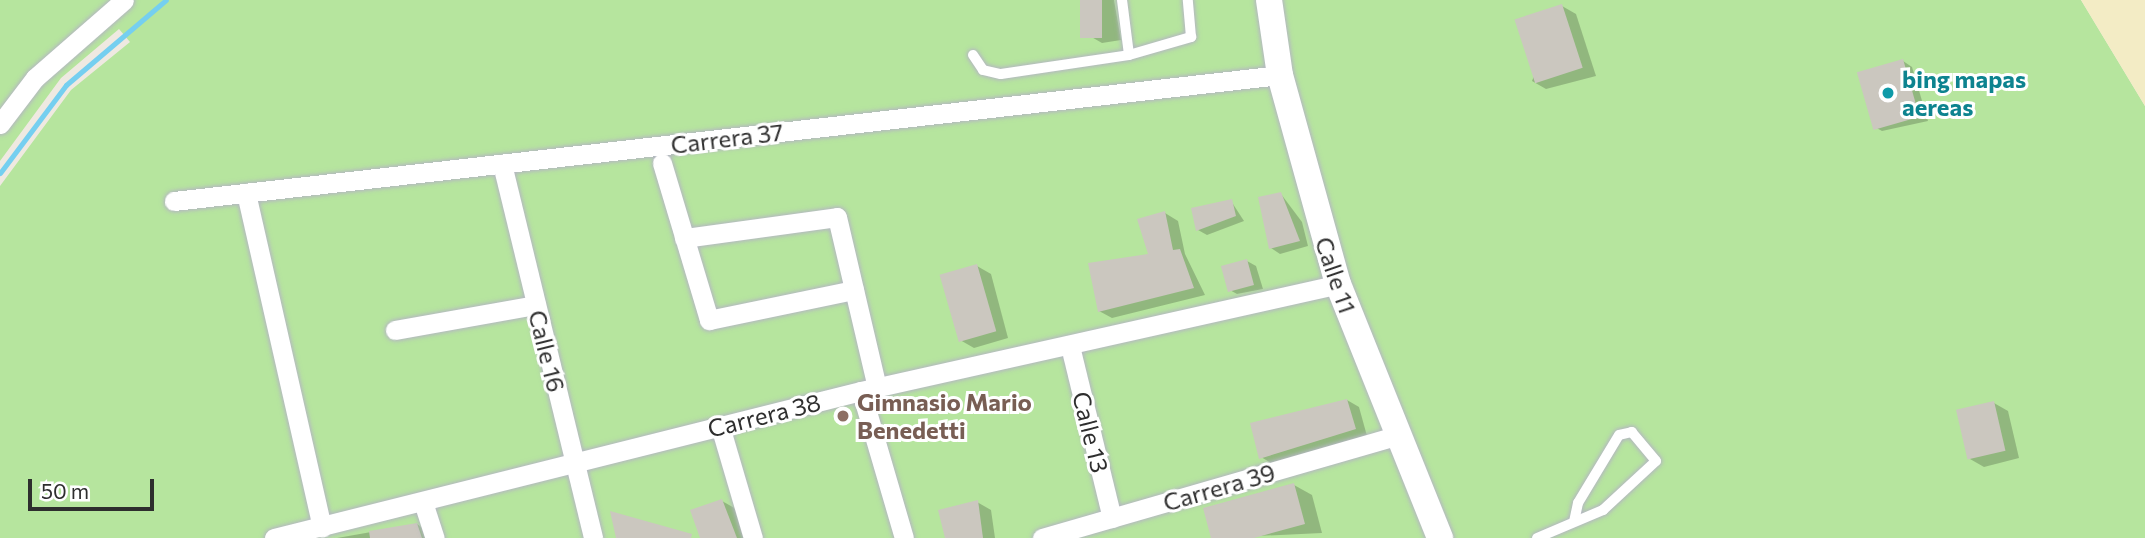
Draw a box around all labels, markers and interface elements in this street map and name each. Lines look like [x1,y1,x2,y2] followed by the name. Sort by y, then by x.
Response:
[1902,65,2026,121] place label: bing mapas aereas
[1880,85,1896,101] marker: bing mapas aereas
[669,117,785,159] street label: Carrera 37
[1310,233,1362,317] street label: Calle 11
[523,307,571,395] street label: Calle 16
[705,387,823,443] street label: Carrera 38
[857,388,1032,444] place label: Gimnasio Mario Benedetti
[1067,389,1115,475] street label: Calle 13
[835,408,851,424] marker: Gimnasio Mario Benedetti
[1160,457,1278,517] street label: Carrera 39
[32,464,158,508] scale bar
[41,478,89,503] text: 50 m

